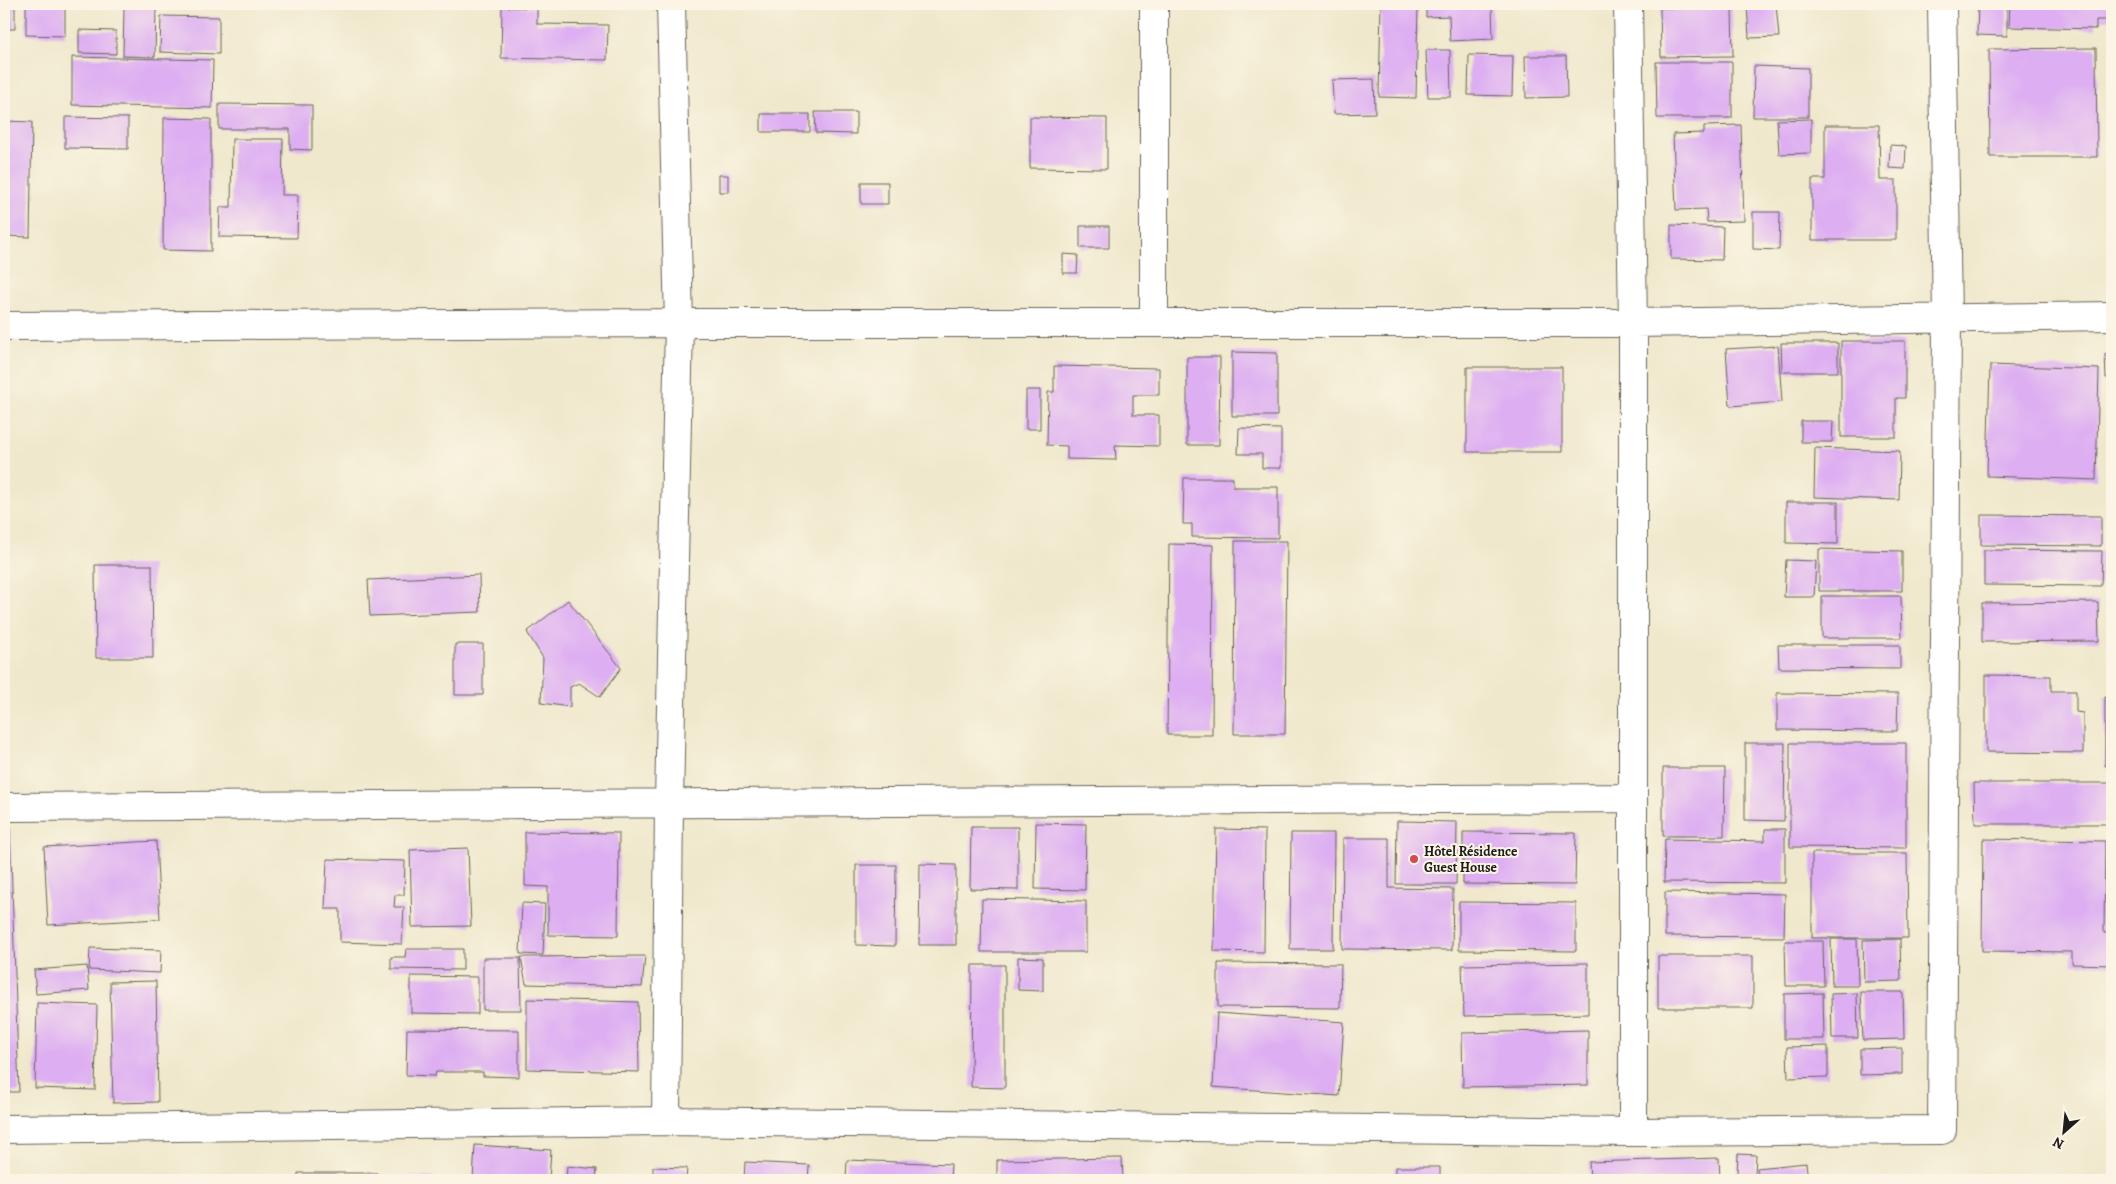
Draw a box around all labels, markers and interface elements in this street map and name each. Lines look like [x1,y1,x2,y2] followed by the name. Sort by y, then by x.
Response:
[1424,842,1518,877] place label: Hôtel Résidence Guest House
[1408,853,1420,865] marker: Hôtel Résidence Guest House
[2038,1106,2088,1156] north arrow
[2049,1132,2067,1154] text: N

